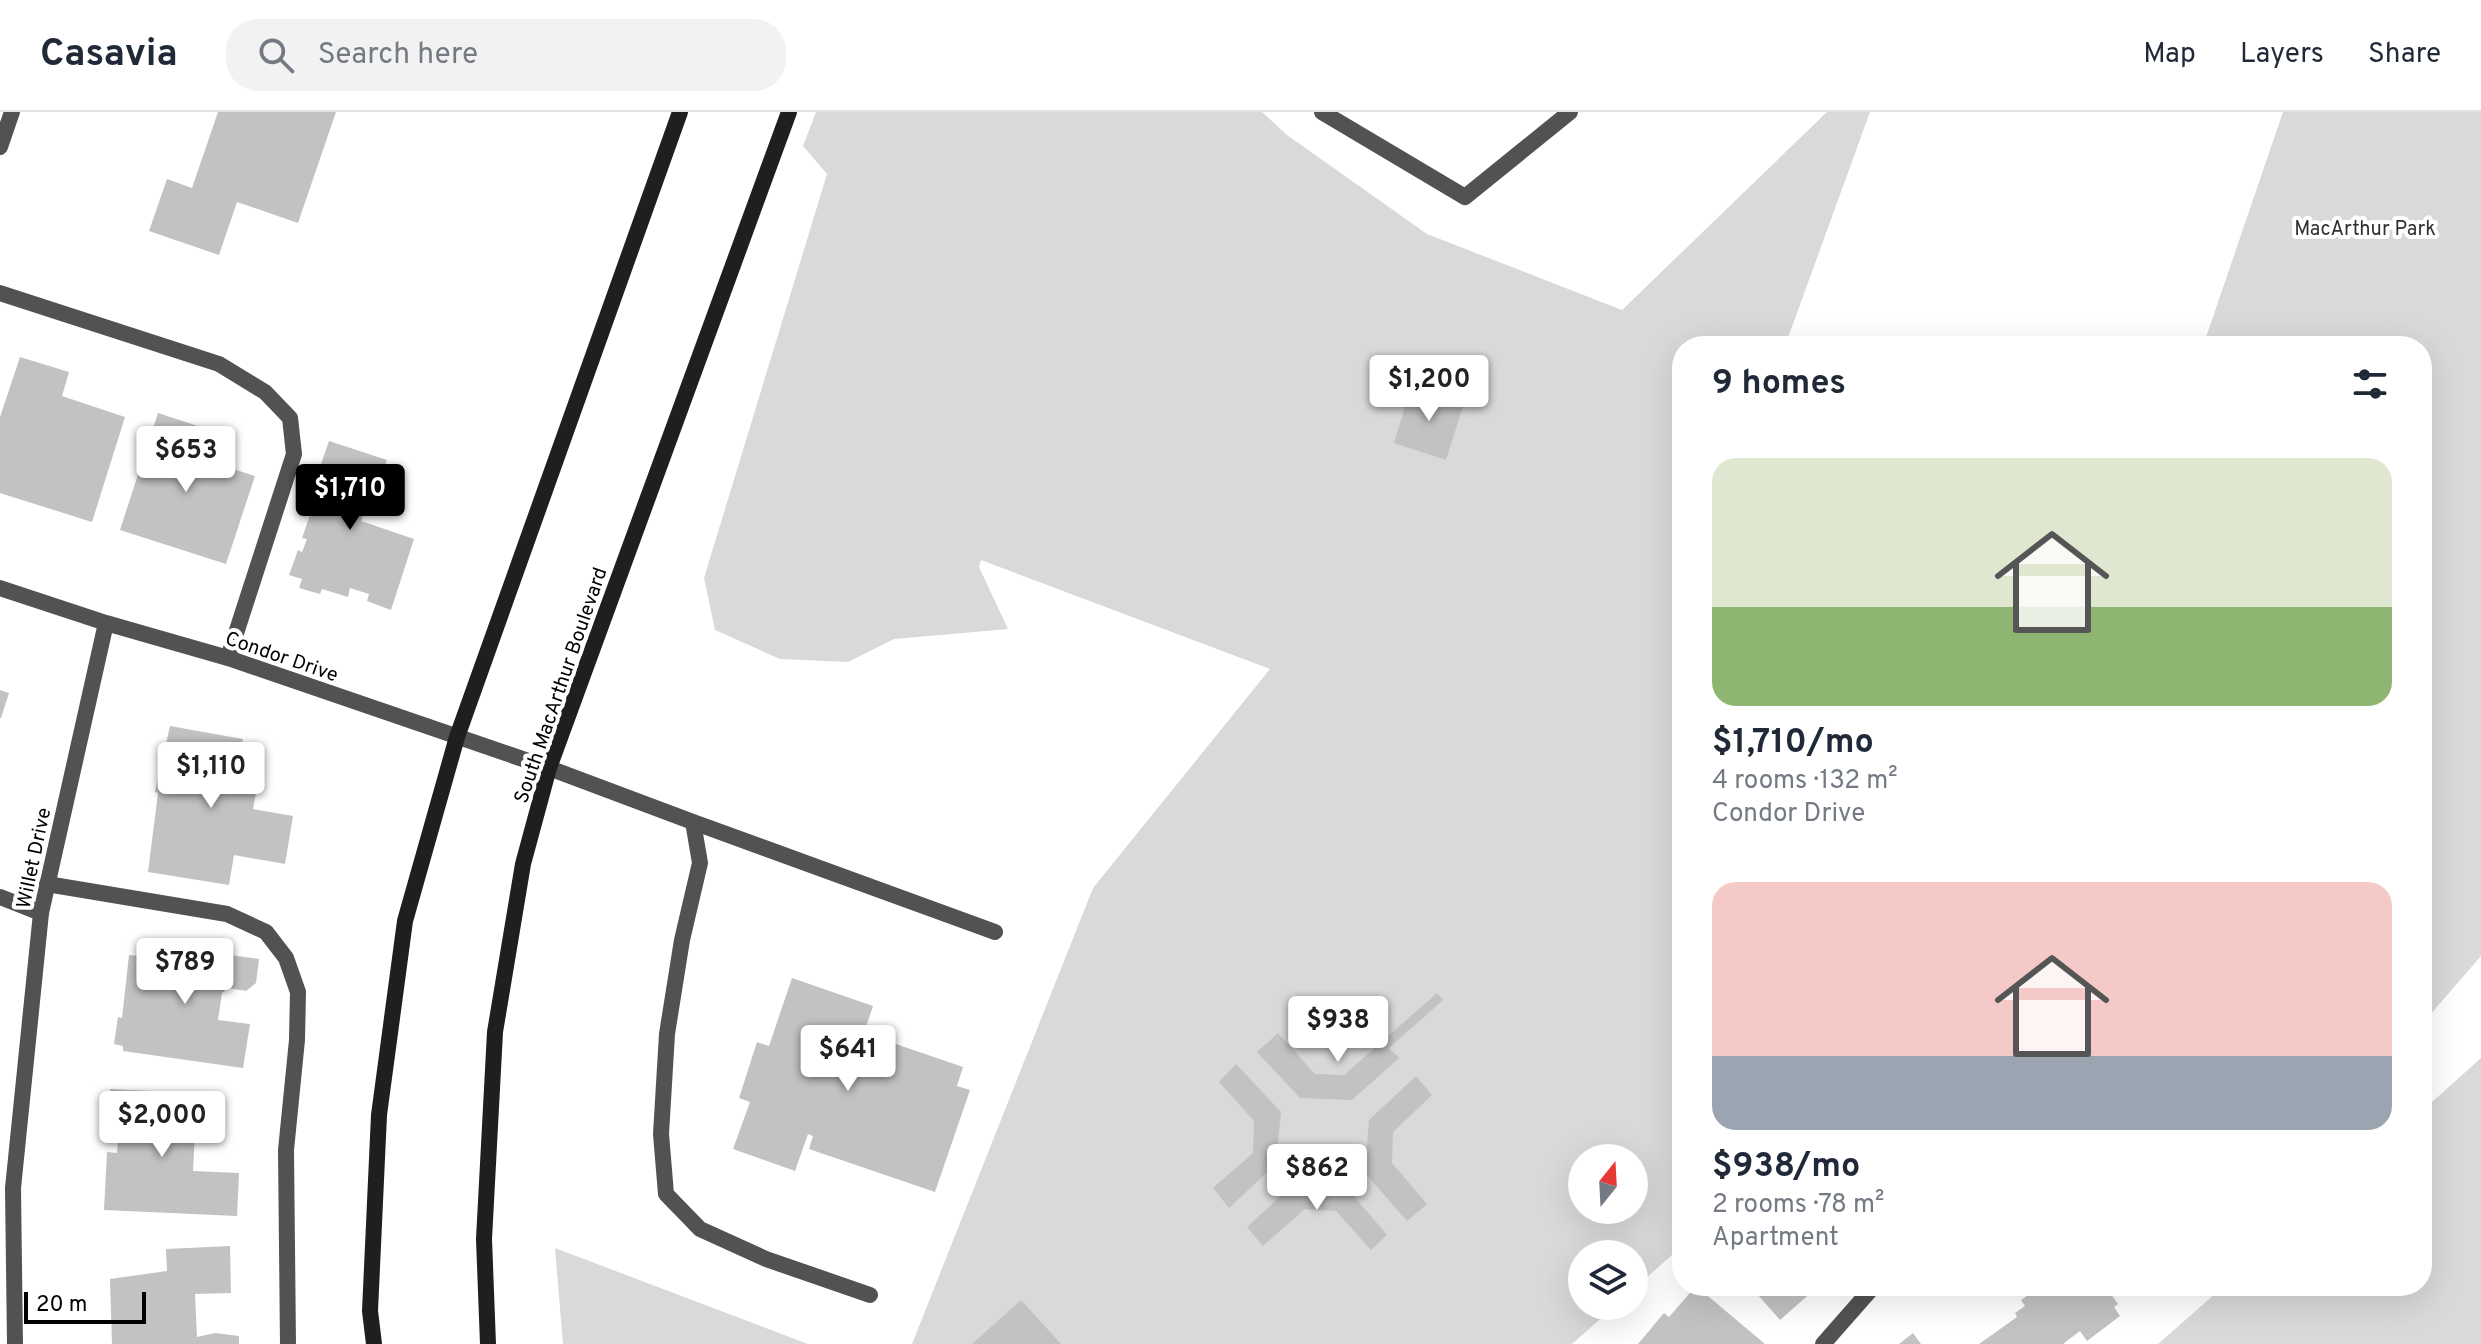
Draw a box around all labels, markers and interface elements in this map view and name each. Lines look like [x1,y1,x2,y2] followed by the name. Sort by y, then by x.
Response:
[226,19,786,91] search box
[40,31,178,80] text: Casavia
[254,33,298,77] icon: search
[318,37,478,74] text: Search here
[2143,37,2196,73] text: Map
[2240,37,2324,73] text: Layers
[2368,37,2441,73] text: Share
[2294,217,2436,243] park label: MacArthur Park
[1364,355,1494,423] pin: $1,200
[2348,362,2392,406] icon: filters
[1712,363,1846,406] text: 9 homes
[1387,364,1471,397] text: $1,200
[139,426,233,494] pin: $653
[154,435,218,468] text: $653
[285,464,415,532] pin: $1,710
[314,473,386,506] text: $1,710
[1980,510,2124,654] icon: home
[509,564,615,807] street label: South MacArthur Boulevard
[221,626,341,689] street label: Condor Drive
[1712,722,1874,765] text: $1,710/mo
[146,742,276,810] pin: $1,110
[176,751,246,784] text: $1,110
[1712,765,1898,798] text: 4 rooms · 132 m²
[1712,798,1865,831] text: Condor Drive
[12,806,58,911] street label: Willet Drive
[1980,934,2124,1078] icon: home
[138,938,232,1006] pin: $789
[154,947,216,980] text: $789
[1291,996,1385,1064] pin: $938
[1306,1005,1370,1038] text: $938
[801,1025,895,1093] pin: $641
[819,1034,877,1067] text: $641
[97,1091,227,1159] pin: $2,000
[117,1100,207,1133] text: $2,000
[1270,1144,1364,1212] pin: $862
[1568,1144,1648,1224] north arrow
[1568,1144,1648,1320] map controls
[1712,1146,1860,1189] text: $938/mo
[1285,1153,1349,1186] text: $862
[1712,1189,1884,1222] text: 2 rooms · 78 m²
[1712,1222,1839,1255] text: Apartment
[1568,1240,1648,1320] button: layers
[24,1288,146,1324] scale bar
[36,1292,87,1319] text: 20 m

